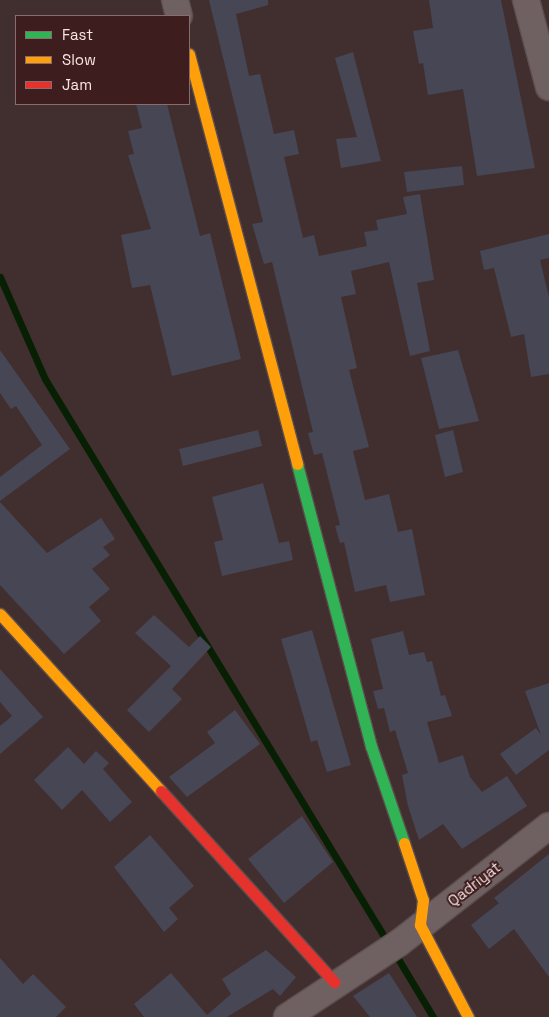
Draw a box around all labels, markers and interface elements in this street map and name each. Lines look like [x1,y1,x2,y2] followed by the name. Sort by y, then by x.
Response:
[15,15,190,105] legend
[62,25,93,44] text: Fast
[62,50,96,69] text: Slow
[62,75,92,94] text: Jam
[444,858,504,910] street label: Qadriyat

